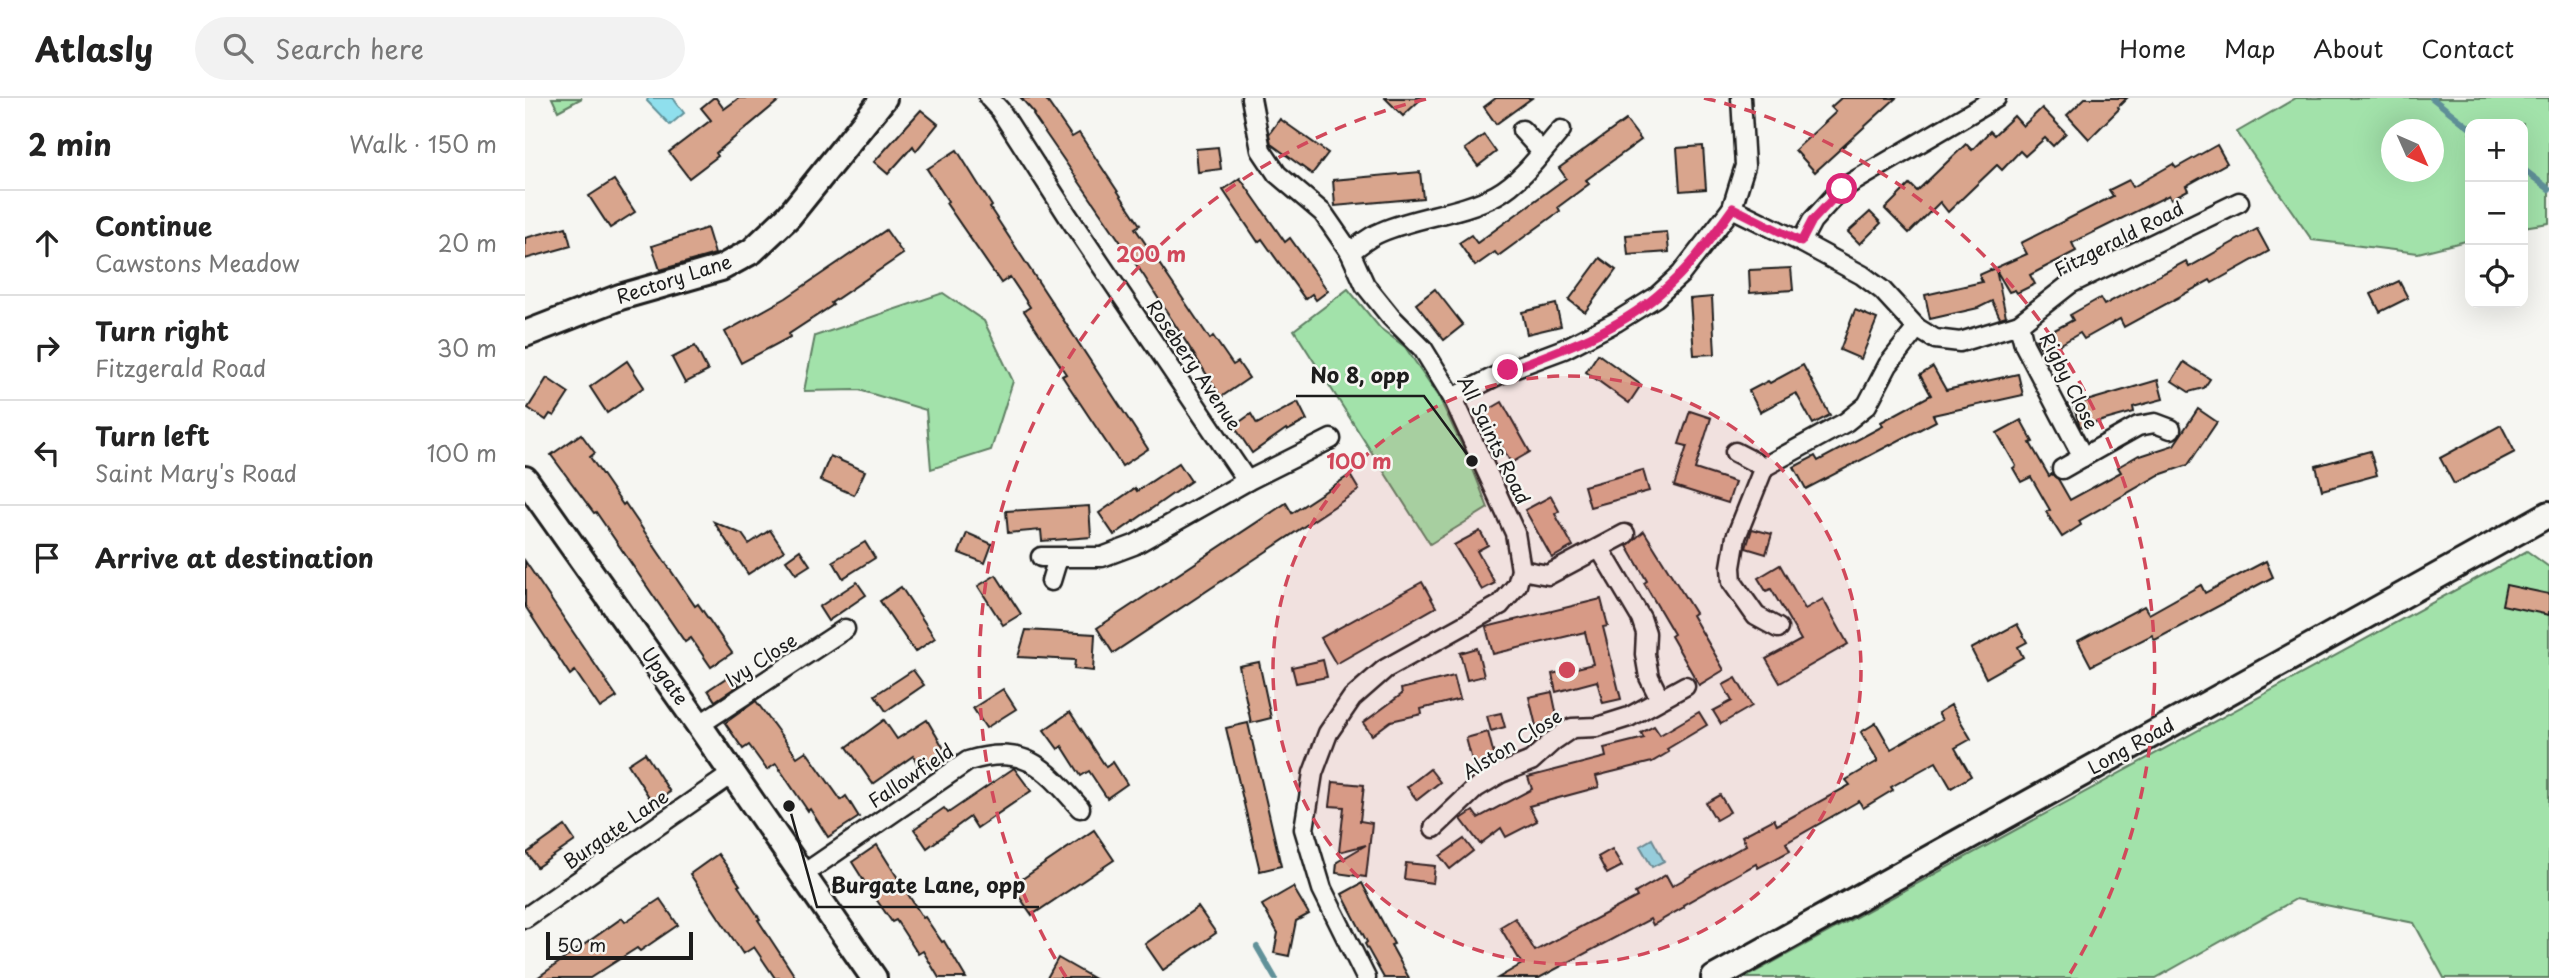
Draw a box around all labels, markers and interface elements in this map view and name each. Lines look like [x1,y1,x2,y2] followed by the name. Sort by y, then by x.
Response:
[195,17,685,80] search box
[35,23,153,73] text: Atlasly
[219,29,257,67] icon: search
[275,29,424,68] text: Search here
[2119,30,2186,66] text: Home
[2224,30,2275,66] text: Map
[2313,30,2383,66] text: About
[2421,30,2514,66] text: Contact
[2381,119,2444,182] north arrow
[2465,119,2528,308] map controls
[2465,119,2528,182] button: +
[28,121,112,166] text: 2 min
[349,126,497,161] text: Walk · 150 m
[1826,173,1857,204] route start
[2465,182,2528,245] button: −
[2049,193,2188,283] street label: Fitzgerald Road
[95,206,212,245] text: Continue
[28,224,66,262] icon: ahead
[438,225,497,260] text: 20 m
[1116,237,1186,269] text: 200 m
[95,245,299,280] text: Cawstons Meadow
[2465,245,2528,308] button: locate
[612,246,735,310] street label: Rectory Lane
[1141,293,1249,436] street label: Rosebery Avenue
[95,311,229,350] text: Turn right
[2034,327,2106,434] street label: Rigby Close
[28,329,66,367] icon: right
[436,330,497,365] text: 30 m
[95,350,266,385] text: Fitzgerald Road
[1296,354,1424,396] callout: No 8, opp
[1492,354,1523,385] route end
[1310,358,1410,390] text: No 8, opp
[1452,371,1538,509] street label: All Saints Road
[95,416,210,455] text: Turn left
[28,434,66,472] icon: left
[427,435,497,470] text: 100 m
[1326,444,1392,476] text: 100 m
[95,455,297,490] text: Saint Mary's Road
[95,538,374,577] text: Arrive at destination
[28,539,66,577] icon: arrive
[719,625,802,693] street label: Ivy Close
[636,641,696,710] street label: Upgate
[1555,658,1579,682] centre of rings
[1456,701,1567,785] street label: Alston Close
[2082,710,2179,780] street label: Long Road
[862,736,959,814] street label: Fallowfield
[557,782,674,875] street label: Burgate Lane
[817,865,1039,907] callout: Burgate Lane, opp
[831,868,1025,900] text: Burgate Lane, opp
[546,929,693,961] scale bar
[557,930,606,958] text: 50 m

